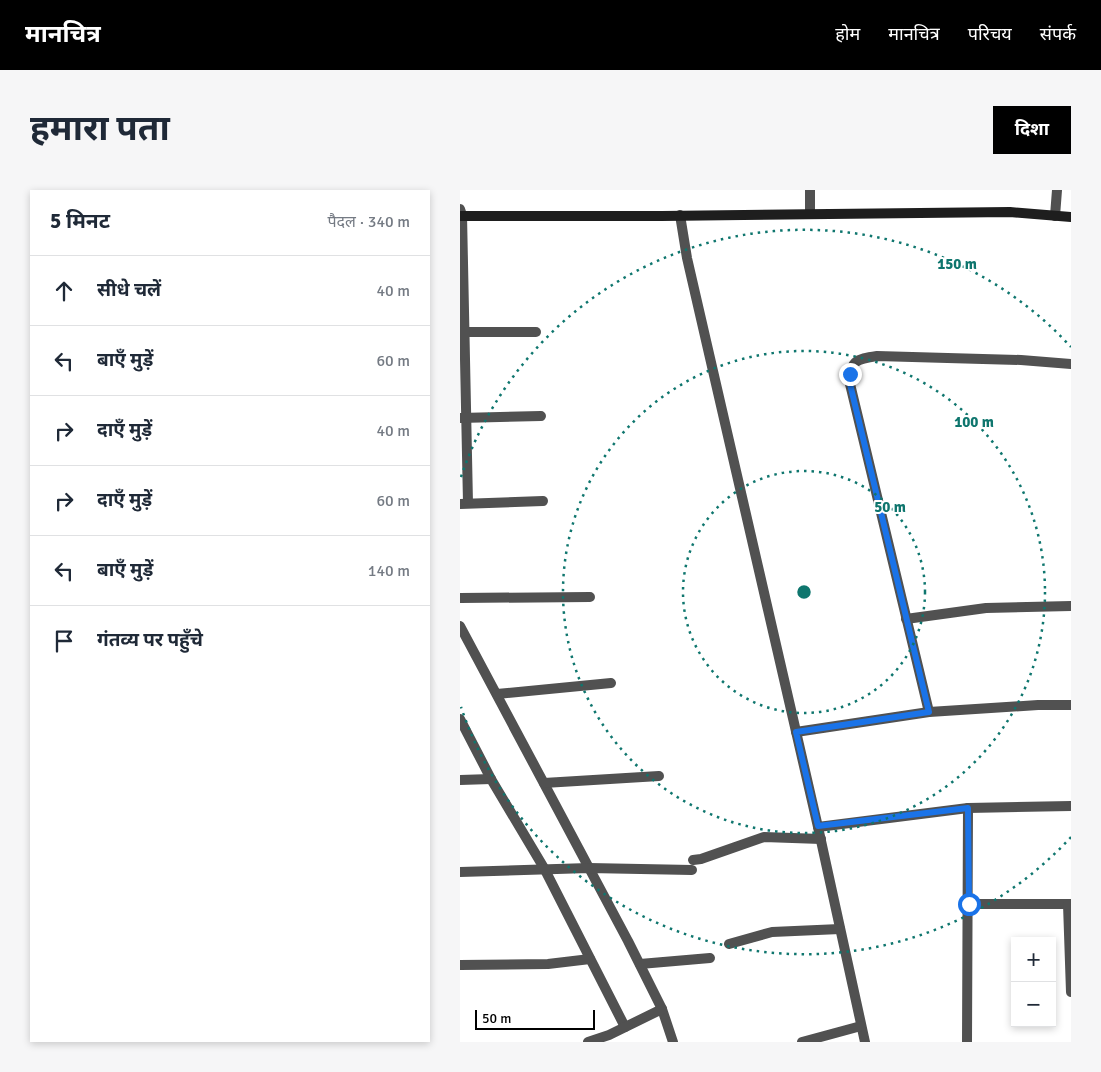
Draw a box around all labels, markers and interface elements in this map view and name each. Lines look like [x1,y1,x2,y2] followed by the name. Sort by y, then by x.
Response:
[25,19,101,49] text: मानचित्र
[835,23,860,45] text: होम
[888,23,940,45] text: मानचित्र
[968,23,1012,45] text: परिचय
[1040,23,1076,45] text: संपर्क
[993,106,1071,154] button: दिशा
[30,107,170,150] text: हमारा पता
[50,208,110,234] text: 5 मिनट
[327,212,410,232] text: पैदल · 340 m
[937,255,977,273] text: 150 m
[50,277,78,305] icon: ahead
[97,278,161,302] text: सीधे चलें
[376,281,410,301] text: 40 m
[50,347,78,375] icon: left
[97,348,153,372] text: बाएँ मुड़ें
[376,351,410,371] text: 60 m
[839,363,862,386] route end
[954,413,994,431] text: 100 m
[50,417,78,445] icon: right
[97,418,152,442] text: दाएँ मुड़ें
[376,421,410,441] text: 40 m
[50,487,78,515] icon: right
[97,488,152,512] text: दाएँ मुड़ें
[376,491,410,511] text: 60 m
[874,498,906,516] text: 50 m
[50,557,78,585] icon: left
[97,558,153,582] text: बाएँ मुड़ें
[368,561,410,581] text: 140 m
[795,583,813,601] centre of rings
[50,627,78,655] icon: arrive
[97,628,203,652] text: गंतव्य पर पहुँचे
[958,893,981,916] route start
[1011,937,1056,1027] map controls
[1011,937,1056,982] button: +
[1011,982,1056,1027] button: −
[475,1007,595,1030] scale bar
[482,1010,511,1027] text: 50 m

